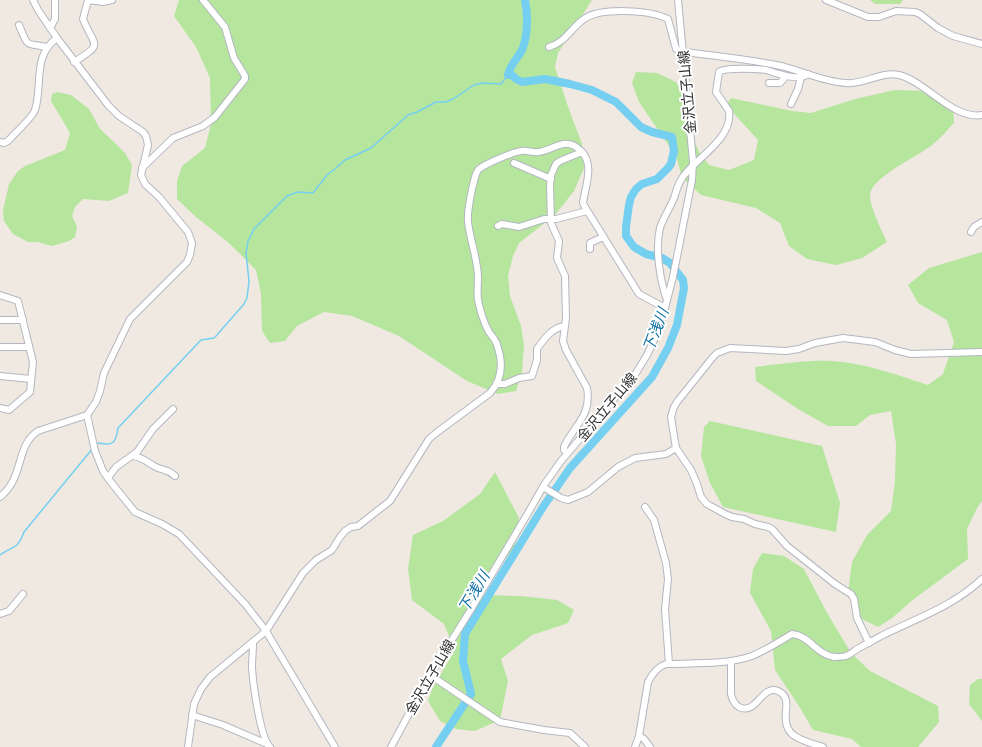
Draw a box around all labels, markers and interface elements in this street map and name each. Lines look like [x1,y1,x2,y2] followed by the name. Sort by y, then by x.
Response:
[673,49,700,135] street label: 金沢立子山線
[638,303,673,354] water label: 下浅川
[572,368,641,445] street label: 金沢立子山線
[453,565,494,616] water label: 下浅川
[400,636,459,718] street label: 金沢立子山線

